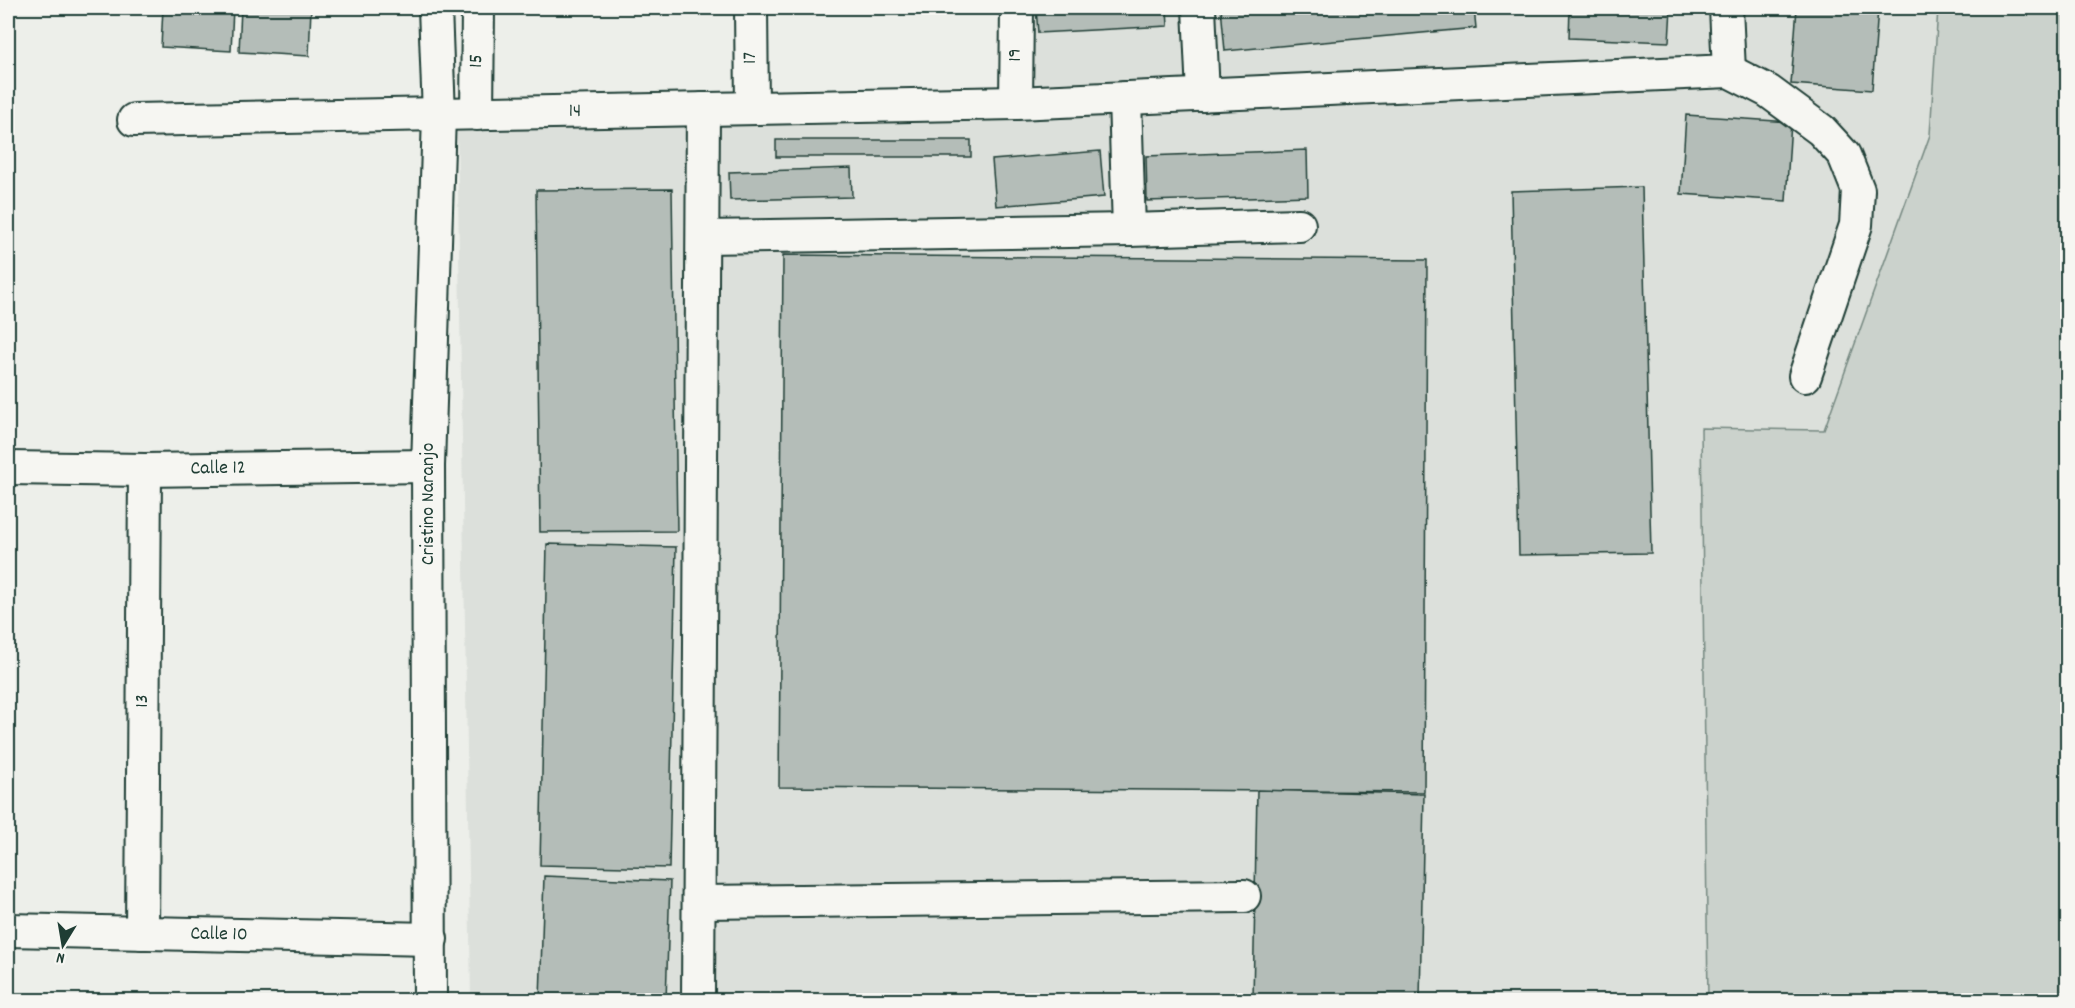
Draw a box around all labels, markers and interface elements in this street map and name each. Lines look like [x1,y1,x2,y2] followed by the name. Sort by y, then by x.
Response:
[1002,48,1030,62] street label: 19
[737,52,765,64] street label: 17
[463,54,491,68] street label: 15
[568,98,582,126] street label: 14
[415,443,443,565] street label: Cristino Naranjo
[190,455,246,483] street label: Calle 12
[129,694,157,708] street label: 13
[33,915,93,975] north arrow
[190,921,248,949] street label: Calle 10
[54,945,67,969] text: N

